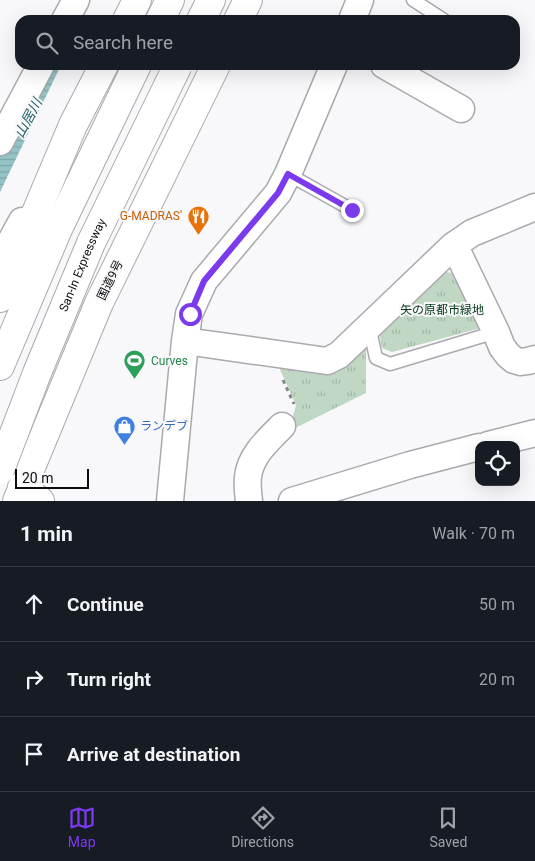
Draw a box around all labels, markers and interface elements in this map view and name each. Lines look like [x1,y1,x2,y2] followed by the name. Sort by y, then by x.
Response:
[15,15,520,70] search box
[33,29,61,57] icon: search
[73,31,173,54] text: Search here
[11,94,46,140] water label: 山居川
[341,199,364,222] route end
[186,204,210,235] restaurant icon: G-MADRAS'
[120,209,182,223] place label: G-MADRAS'
[56,216,109,314] street label: San-In Expressway
[94,258,126,302] street label: 国道9号
[179,303,202,326] route start
[400,303,484,317] park label: 矢の原都市緑地
[123,349,147,380] sports icon: Curves
[151,354,188,368] place label: Curves
[112,414,136,445] shop icon: ランデブ
[140,419,188,433] place label: ランデブ
[475,441,520,486] map controls
[475,441,520,486] button: locate
[15,466,89,489] scale bar
[22,470,54,486] text: 20 m
[20,522,73,546] text: 1 min
[432,524,515,543] text: Walk · 70 m
[20,590,48,618] icon: ahead
[67,593,144,616] text: Continue
[479,595,515,614] text: 50 m
[20,665,48,693] icon: right
[67,668,151,691] text: Turn right
[479,670,515,689] text: 20 m
[20,740,48,768] icon: arrive
[67,743,240,766] text: Arrive at destination
[68,804,96,850] tab: Map
[231,804,294,850] tab: Directions
[429,804,467,850] tab: Saved

